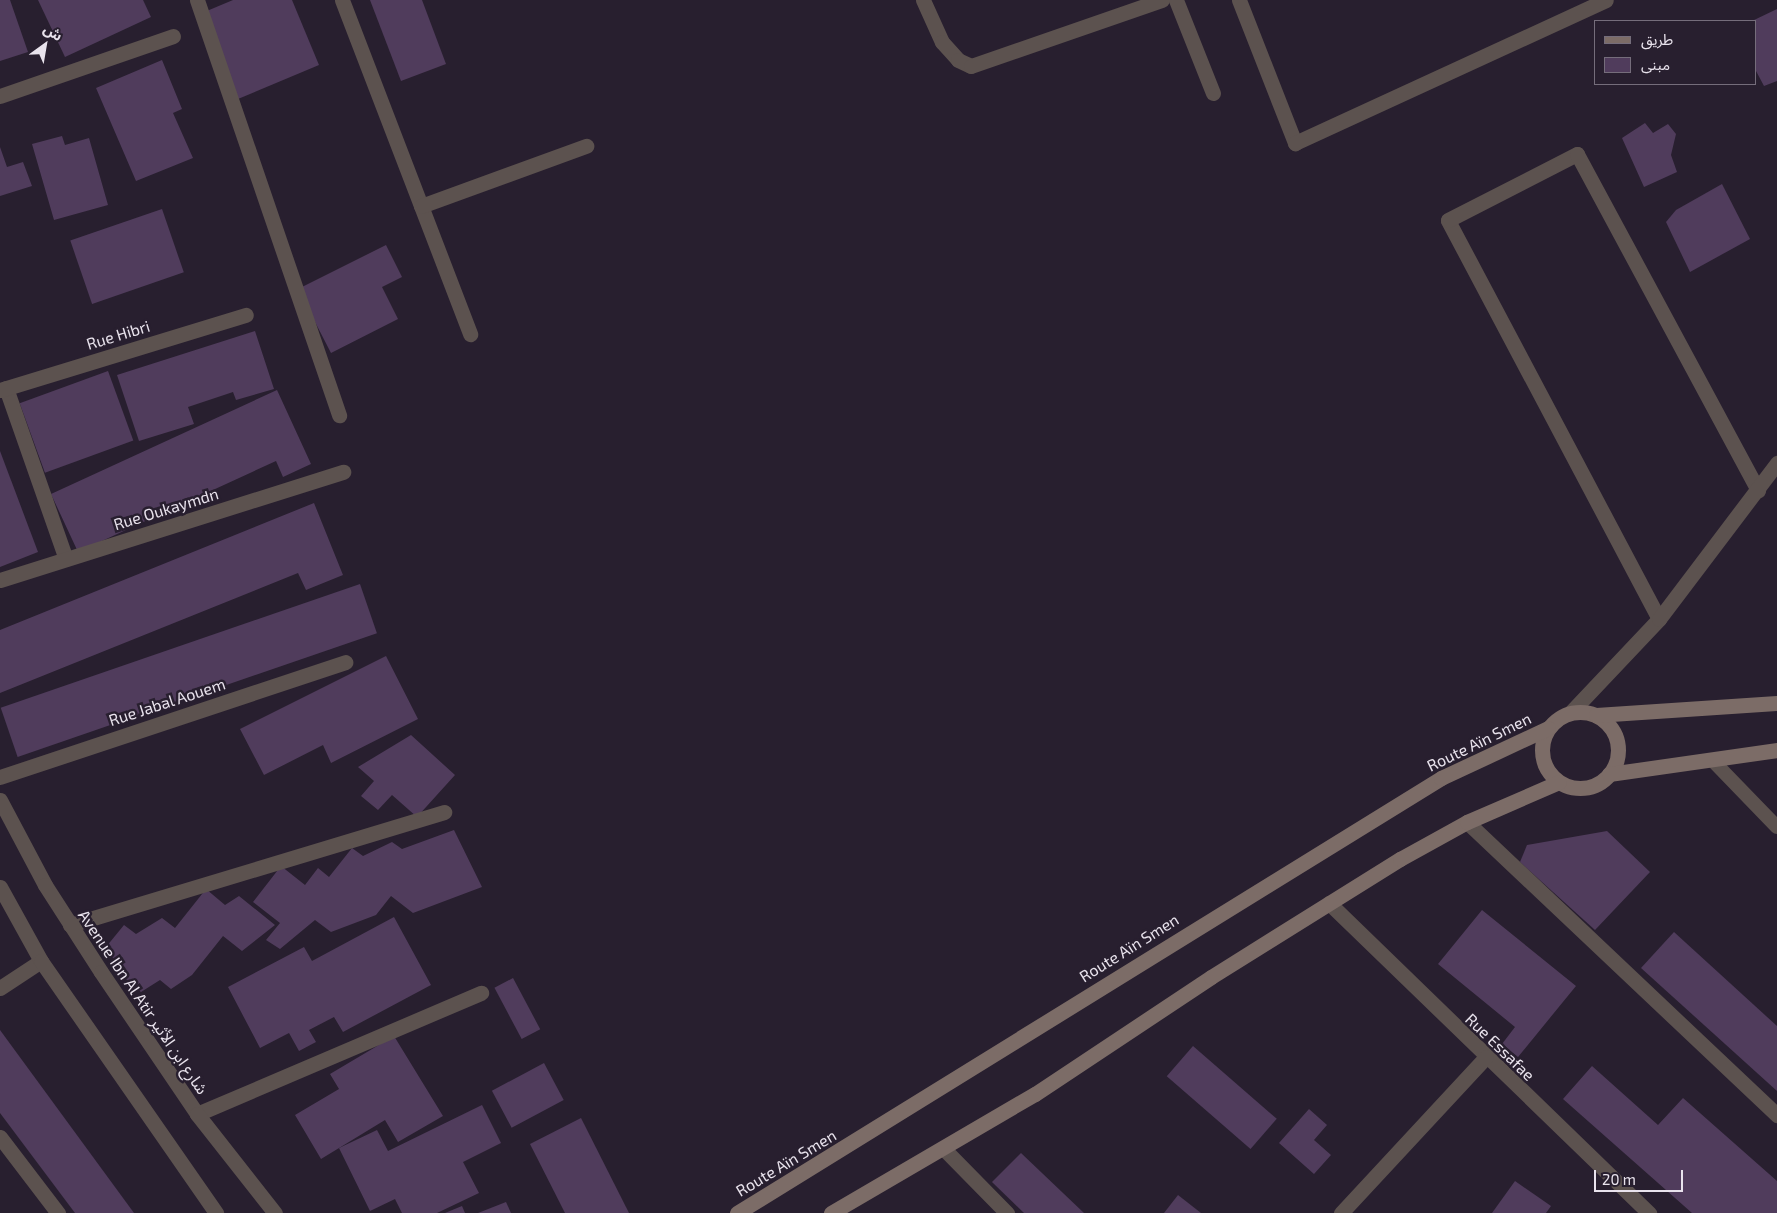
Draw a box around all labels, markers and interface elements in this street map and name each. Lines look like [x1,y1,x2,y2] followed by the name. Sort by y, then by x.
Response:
[20,20,70,70] north arrow
[41,20,66,44] text: ش
[1594,20,1757,85] legend
[1641,30,1673,48] text: طريق
[1641,55,1670,73] text: مبنى
[84,316,152,354] street label: Rue Hibri
[111,484,221,534] street label: Rue Oukaymdn
[106,674,228,730] street label: Rue Jabal Aouem
[1424,708,1534,776] street label: Route Aïn Smen
[74,906,212,1098] street label: Avenue Ibn Al Atir شارع ابن الأثير
[1076,910,1182,986] street label: Route Aïn Smen
[1461,1009,1539,1085] street label: Rue Essafae
[732,1125,840,1201] street label: Route Aïn Smen
[1597,1160,1686,1192] scale bar
[1602,1170,1636,1188] text: 20 m

